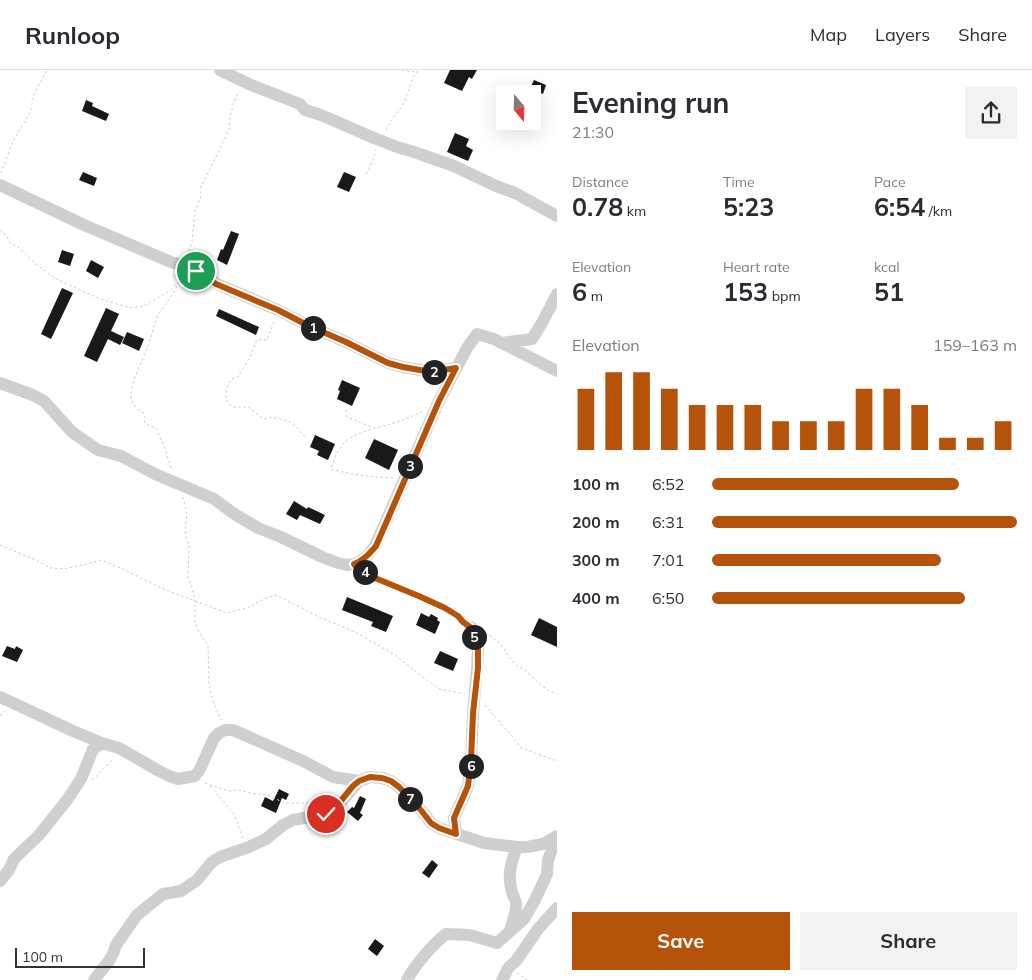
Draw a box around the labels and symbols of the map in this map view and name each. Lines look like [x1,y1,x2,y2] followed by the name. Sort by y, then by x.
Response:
[496,85,541,130] north arrow
[175,250,217,292] pin
[300,316,326,340] pin: 1
[422,360,446,384] pin: 2
[398,454,422,478] pin: 3
[352,560,378,584] pin: 4
[462,624,486,650] pin: 5
[458,754,484,778] pin: 6
[398,786,422,812] pin: 7
[305,793,347,835] pin
[15,945,145,968] scale bar

